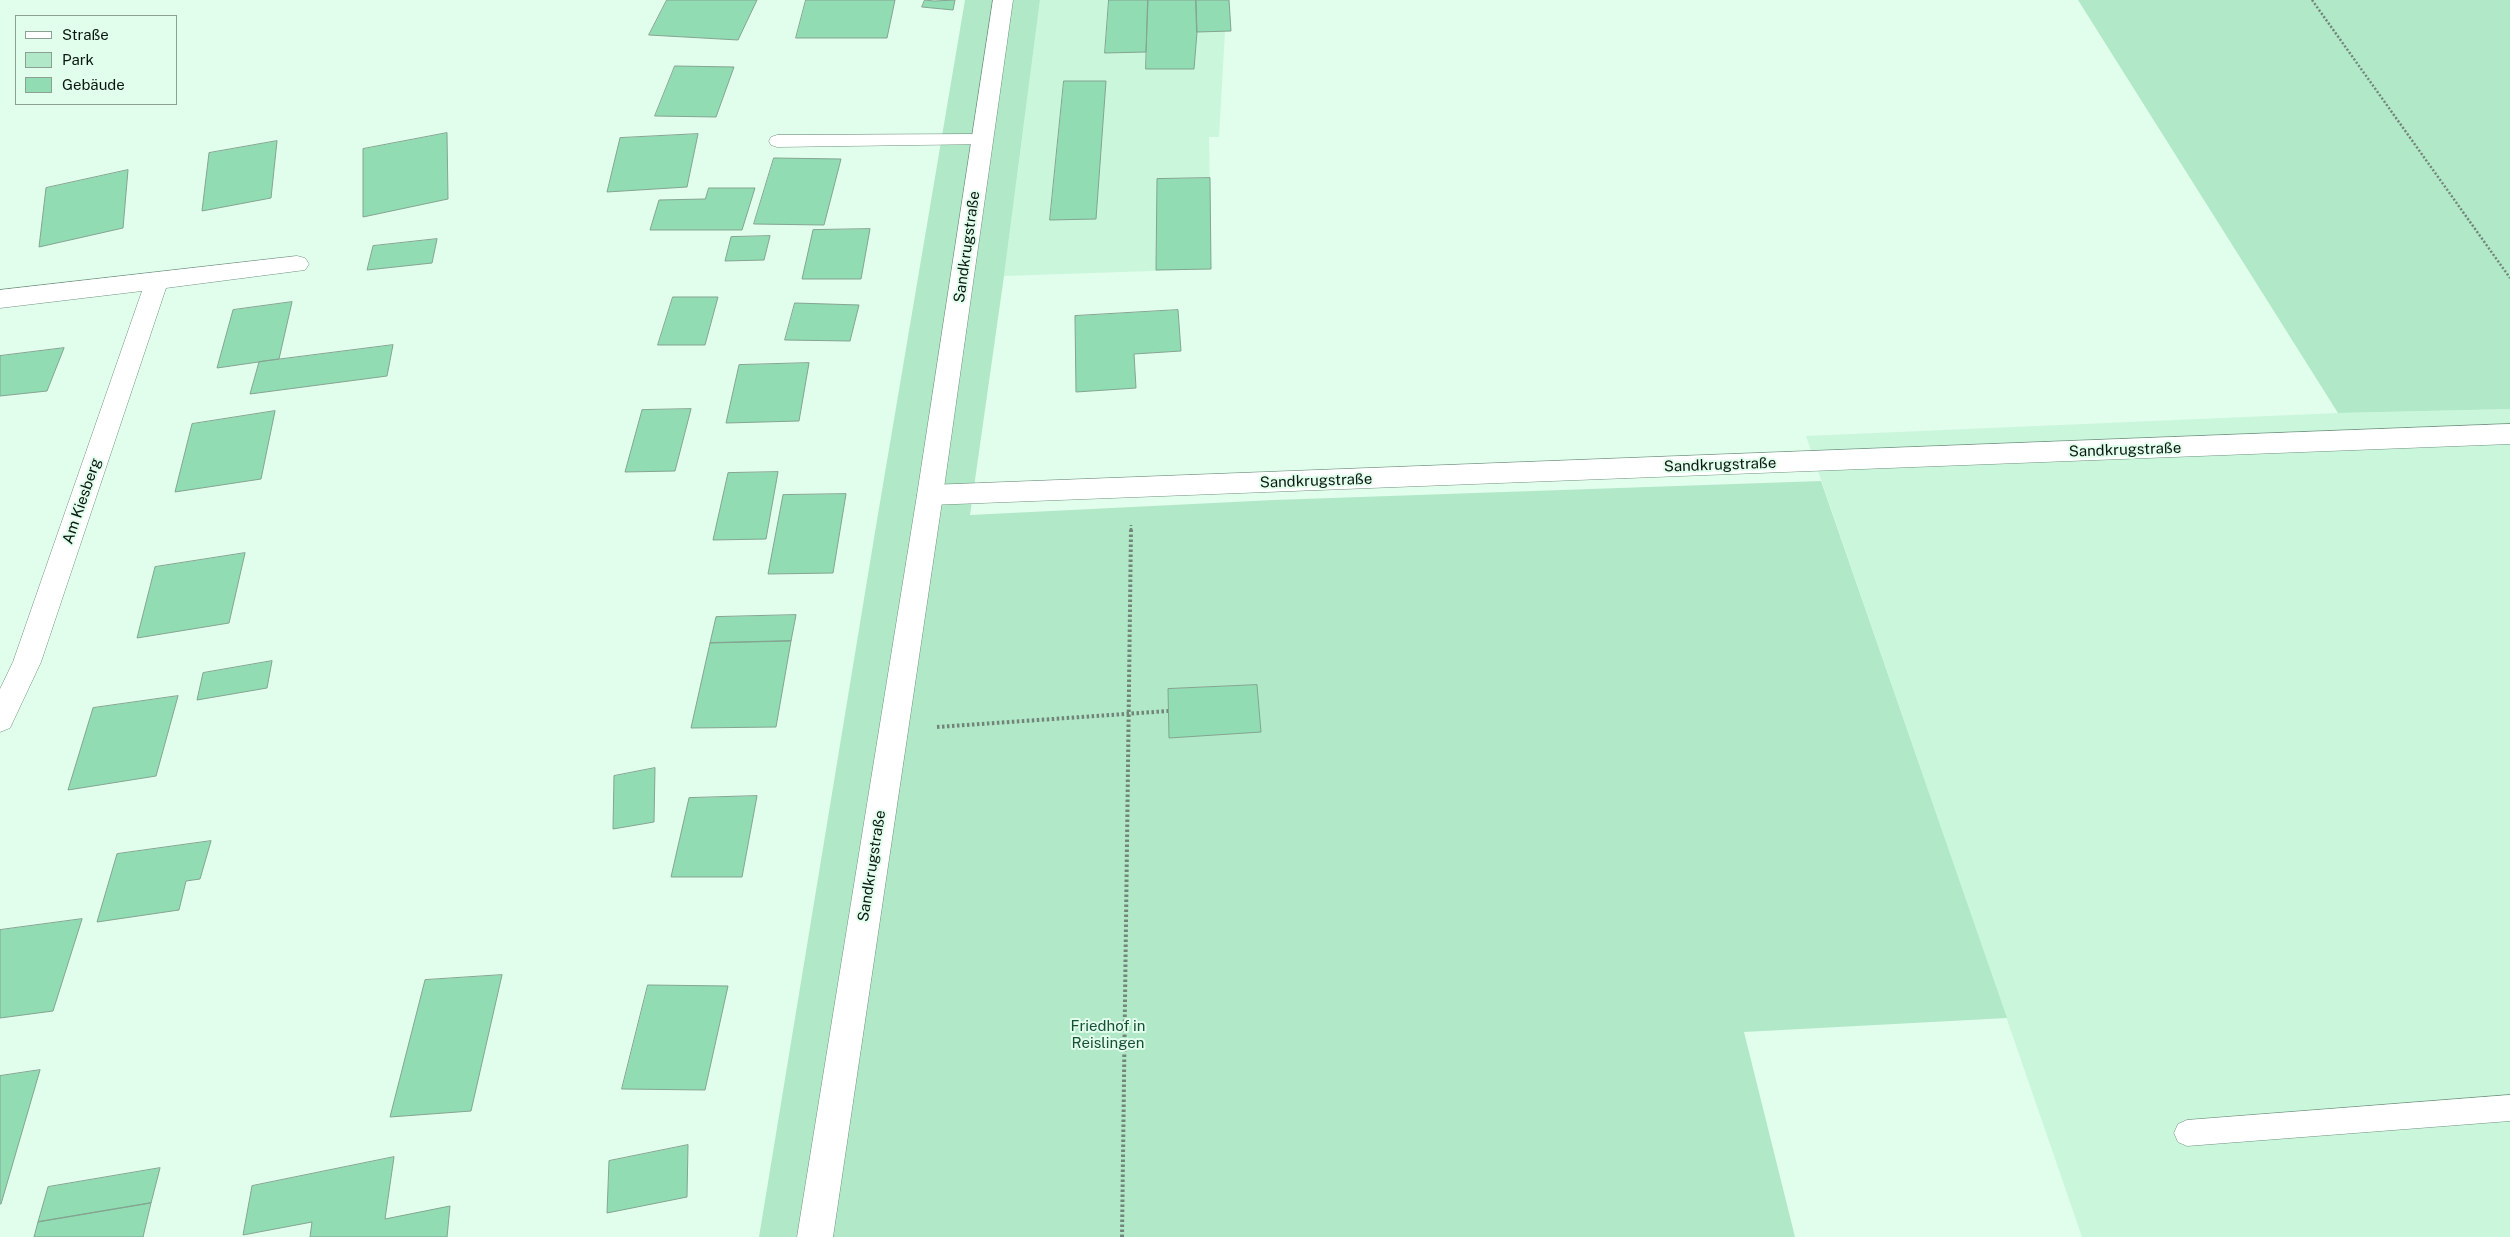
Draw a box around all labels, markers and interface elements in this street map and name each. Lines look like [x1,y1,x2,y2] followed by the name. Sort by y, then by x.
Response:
[15,15,178,105] legend
[62,26,109,43] text: Straße
[62,51,94,68] text: Park
[62,76,125,93] text: Gebäude
[950,190,984,304] street label: Sandkrugstraße
[2068,439,2182,461] street label: Sandkrugstraße
[1663,454,1777,476] street label: Sandkrugstraße
[59,456,105,546] street label: Am Kiesberg
[1259,470,1373,492] street label: Sandkrugstraße
[854,809,890,923] street label: Sandkrugstraße
[1071,1017,1145,1052] park label: Friedhof in Reislingen

